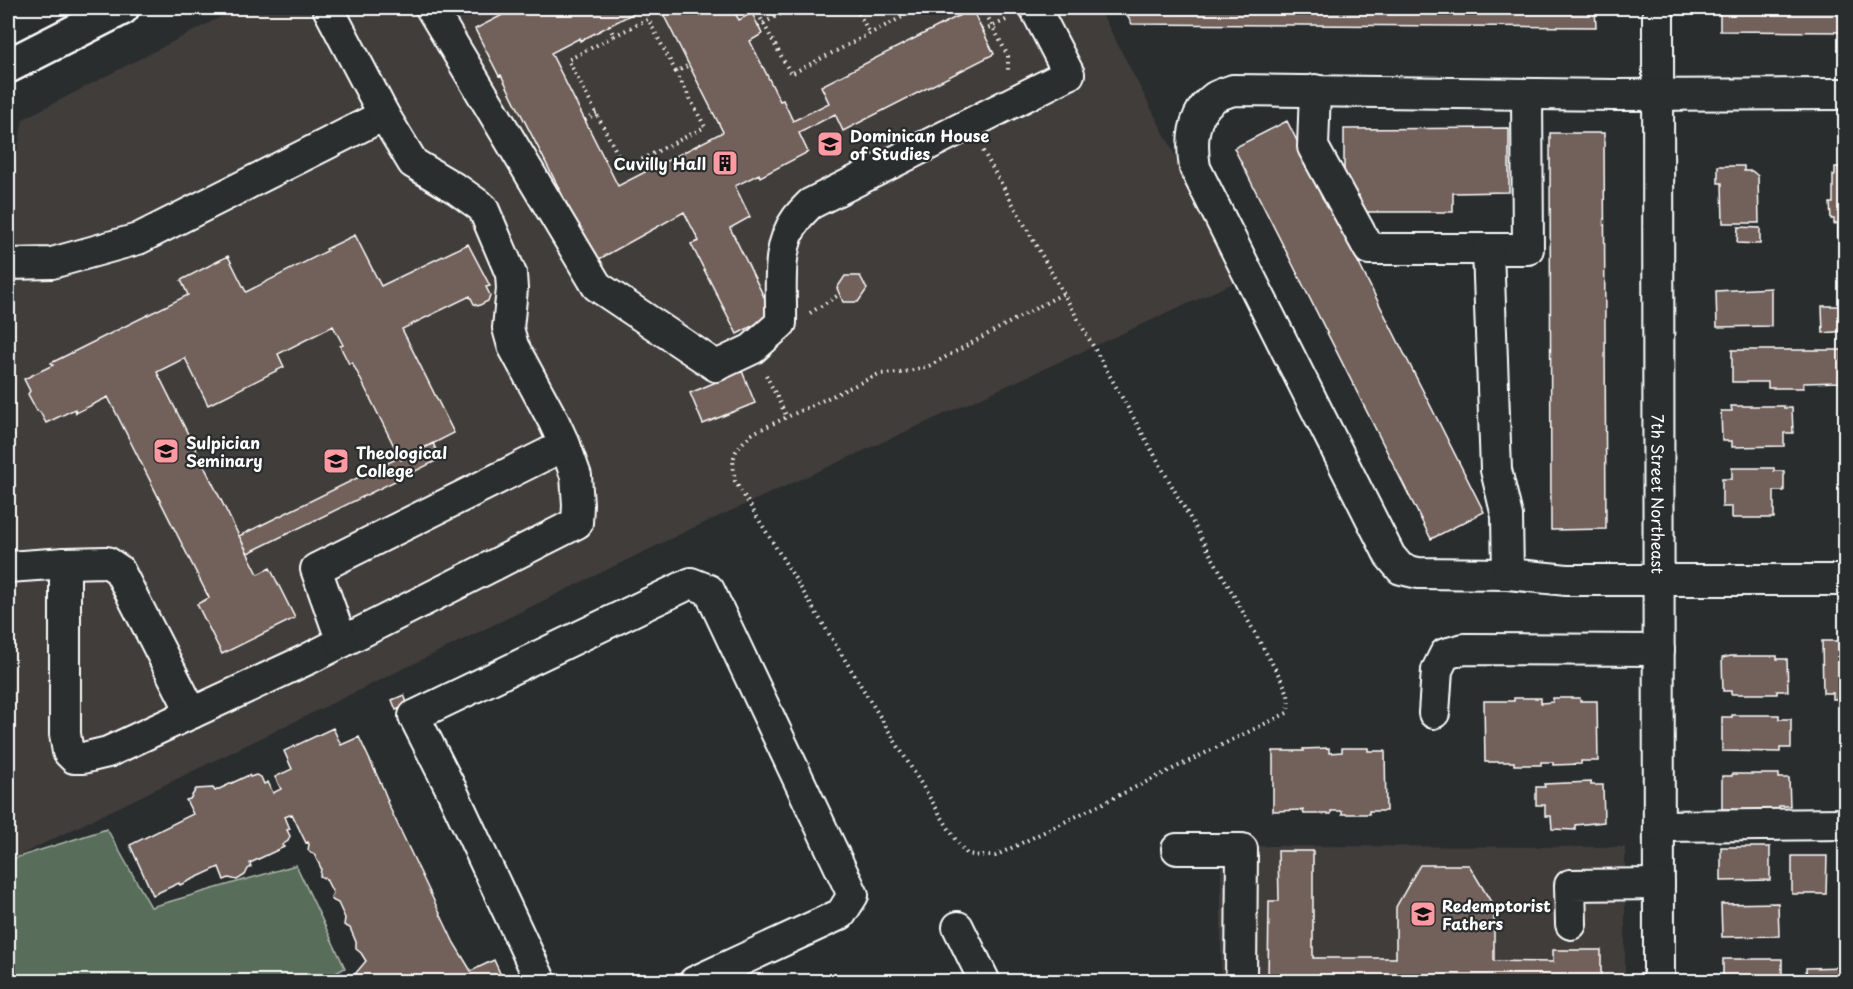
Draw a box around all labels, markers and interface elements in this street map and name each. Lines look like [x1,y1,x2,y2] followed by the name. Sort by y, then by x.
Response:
[850,123,989,165] place label: Dominican House of Studies
[815,129,845,159] school or university icon: Dominican House of Studies
[710,148,740,178] building icon: Cuvilly Hall
[614,151,706,175] place label: Cuvilly Hall
[1646,414,1671,574] street label: 7th Street Northeast
[186,430,263,472] place label: Sulpician Seminary
[151,436,181,466] school or university icon: Sulpician Seminary
[356,440,447,482] place label: Theological College
[321,446,351,476] school or university icon: Theological College
[1442,893,1551,935] place label: Redemptorist Fathers
[1408,899,1438,929] school or university icon: Redemptorist Fathers

